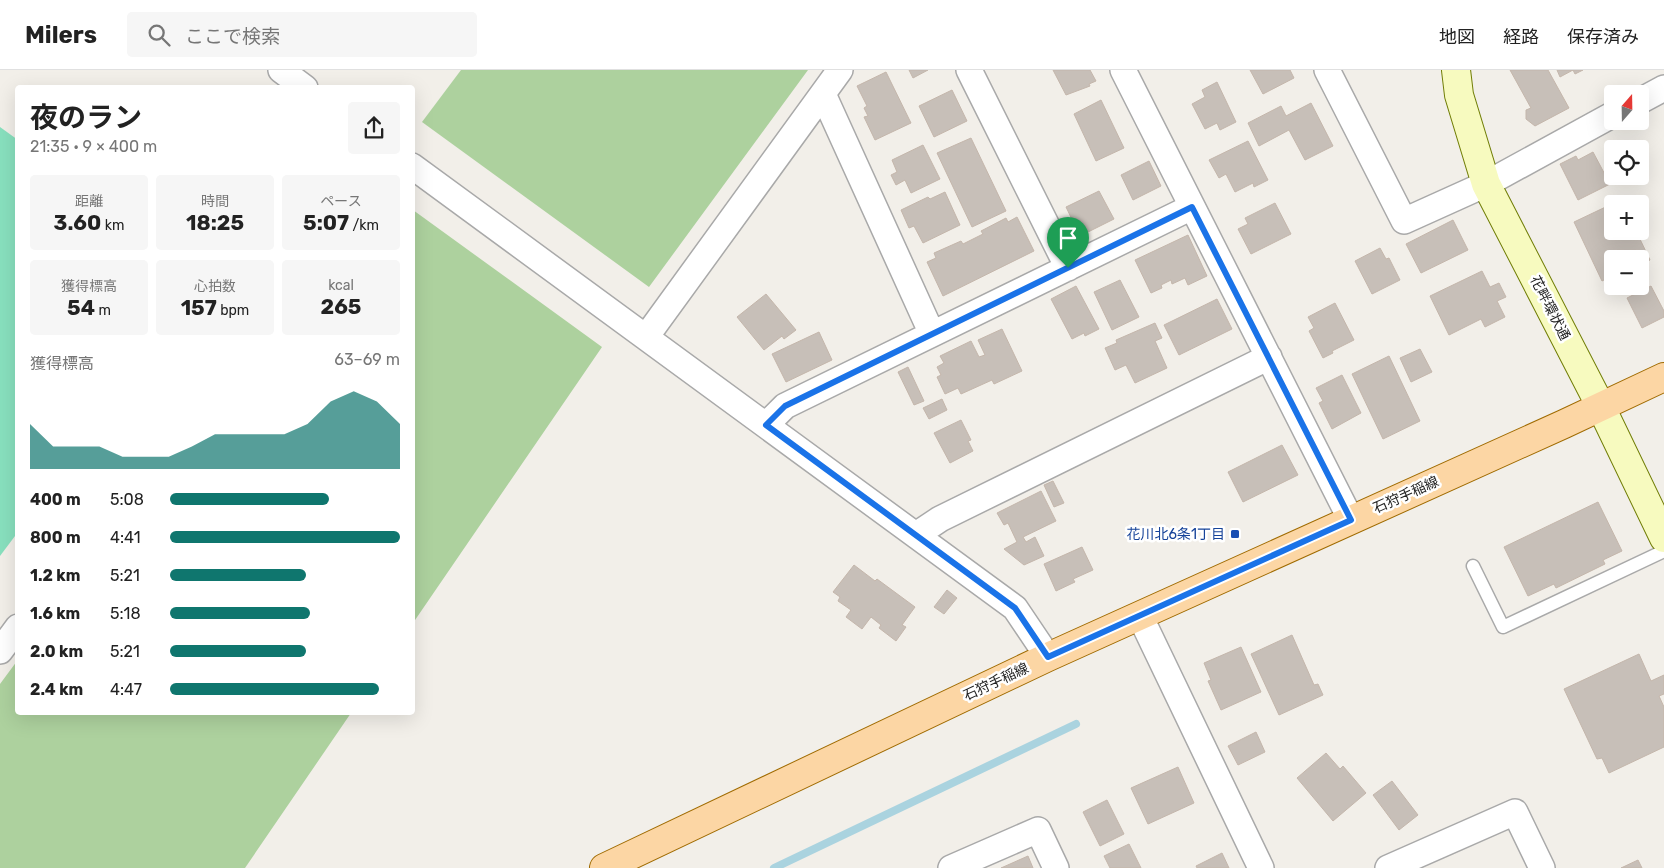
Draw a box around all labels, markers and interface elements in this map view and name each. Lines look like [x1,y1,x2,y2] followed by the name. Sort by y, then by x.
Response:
[127,12,477,57] search box
[25,21,97,49] text: Milers
[145,21,173,49] icon: search
[185,25,280,48] text: ここで検索
[1439,26,1475,48] text: 地図
[1503,26,1539,48] text: 経路
[1567,26,1639,48] text: 保存済み
[1604,85,1649,130] north arrow
[1604,85,1649,295] map controls
[30,101,142,134] text: 夜のラン
[348,102,400,154] button: share
[30,137,157,156] text: 21:35 · 9 × 400 m
[1604,140,1649,185] button: locate
[75,193,103,210] text: 距離
[201,193,229,210] text: 時間
[320,193,362,210] text: ペース
[1604,195,1649,240] button: +
[54,210,101,235] text: 3.60
[186,210,244,235] text: 18:25
[303,210,349,235] text: 5:07
[101,217,124,234] text: km
[349,217,379,234] text: /km
[1047,217,1089,268] pin
[1054,224,1082,252] icon: arrive
[1604,250,1649,295] button: −
[1527,273,1573,343] street label: 花畔環状通
[328,277,354,294] text: kcal
[61,278,117,295] text: 獲得標高
[194,278,236,295] text: 心拍数
[321,294,361,319] text: 265
[67,295,95,320] text: 54
[181,295,217,320] text: 157
[95,302,111,319] text: m
[217,302,249,319] text: bpm
[334,350,400,369] text: 63–69 m
[30,354,94,373] text: 獲得標高
[1371,473,1441,517] street label: 石狩手稲線
[30,490,81,509] text: 400 m
[110,490,144,509] text: 5:08
[1127,526,1225,543] place label: 花川北6条1丁目
[30,528,81,547] text: 800 m
[110,528,141,547] text: 4:41
[1229,528,1241,540] marker: 花川北6条1丁目
[30,566,80,585] text: 1.2 km
[110,566,140,585] text: 5:21
[30,604,80,623] text: 1.6 km
[110,604,141,623] text: 5:18
[30,642,83,661] text: 2.0 km
[110,642,140,661] text: 5:21
[961,660,1031,704] street label: 石狩手稲線
[30,680,83,699] text: 2.4 km
[110,680,142,699] text: 4:47

